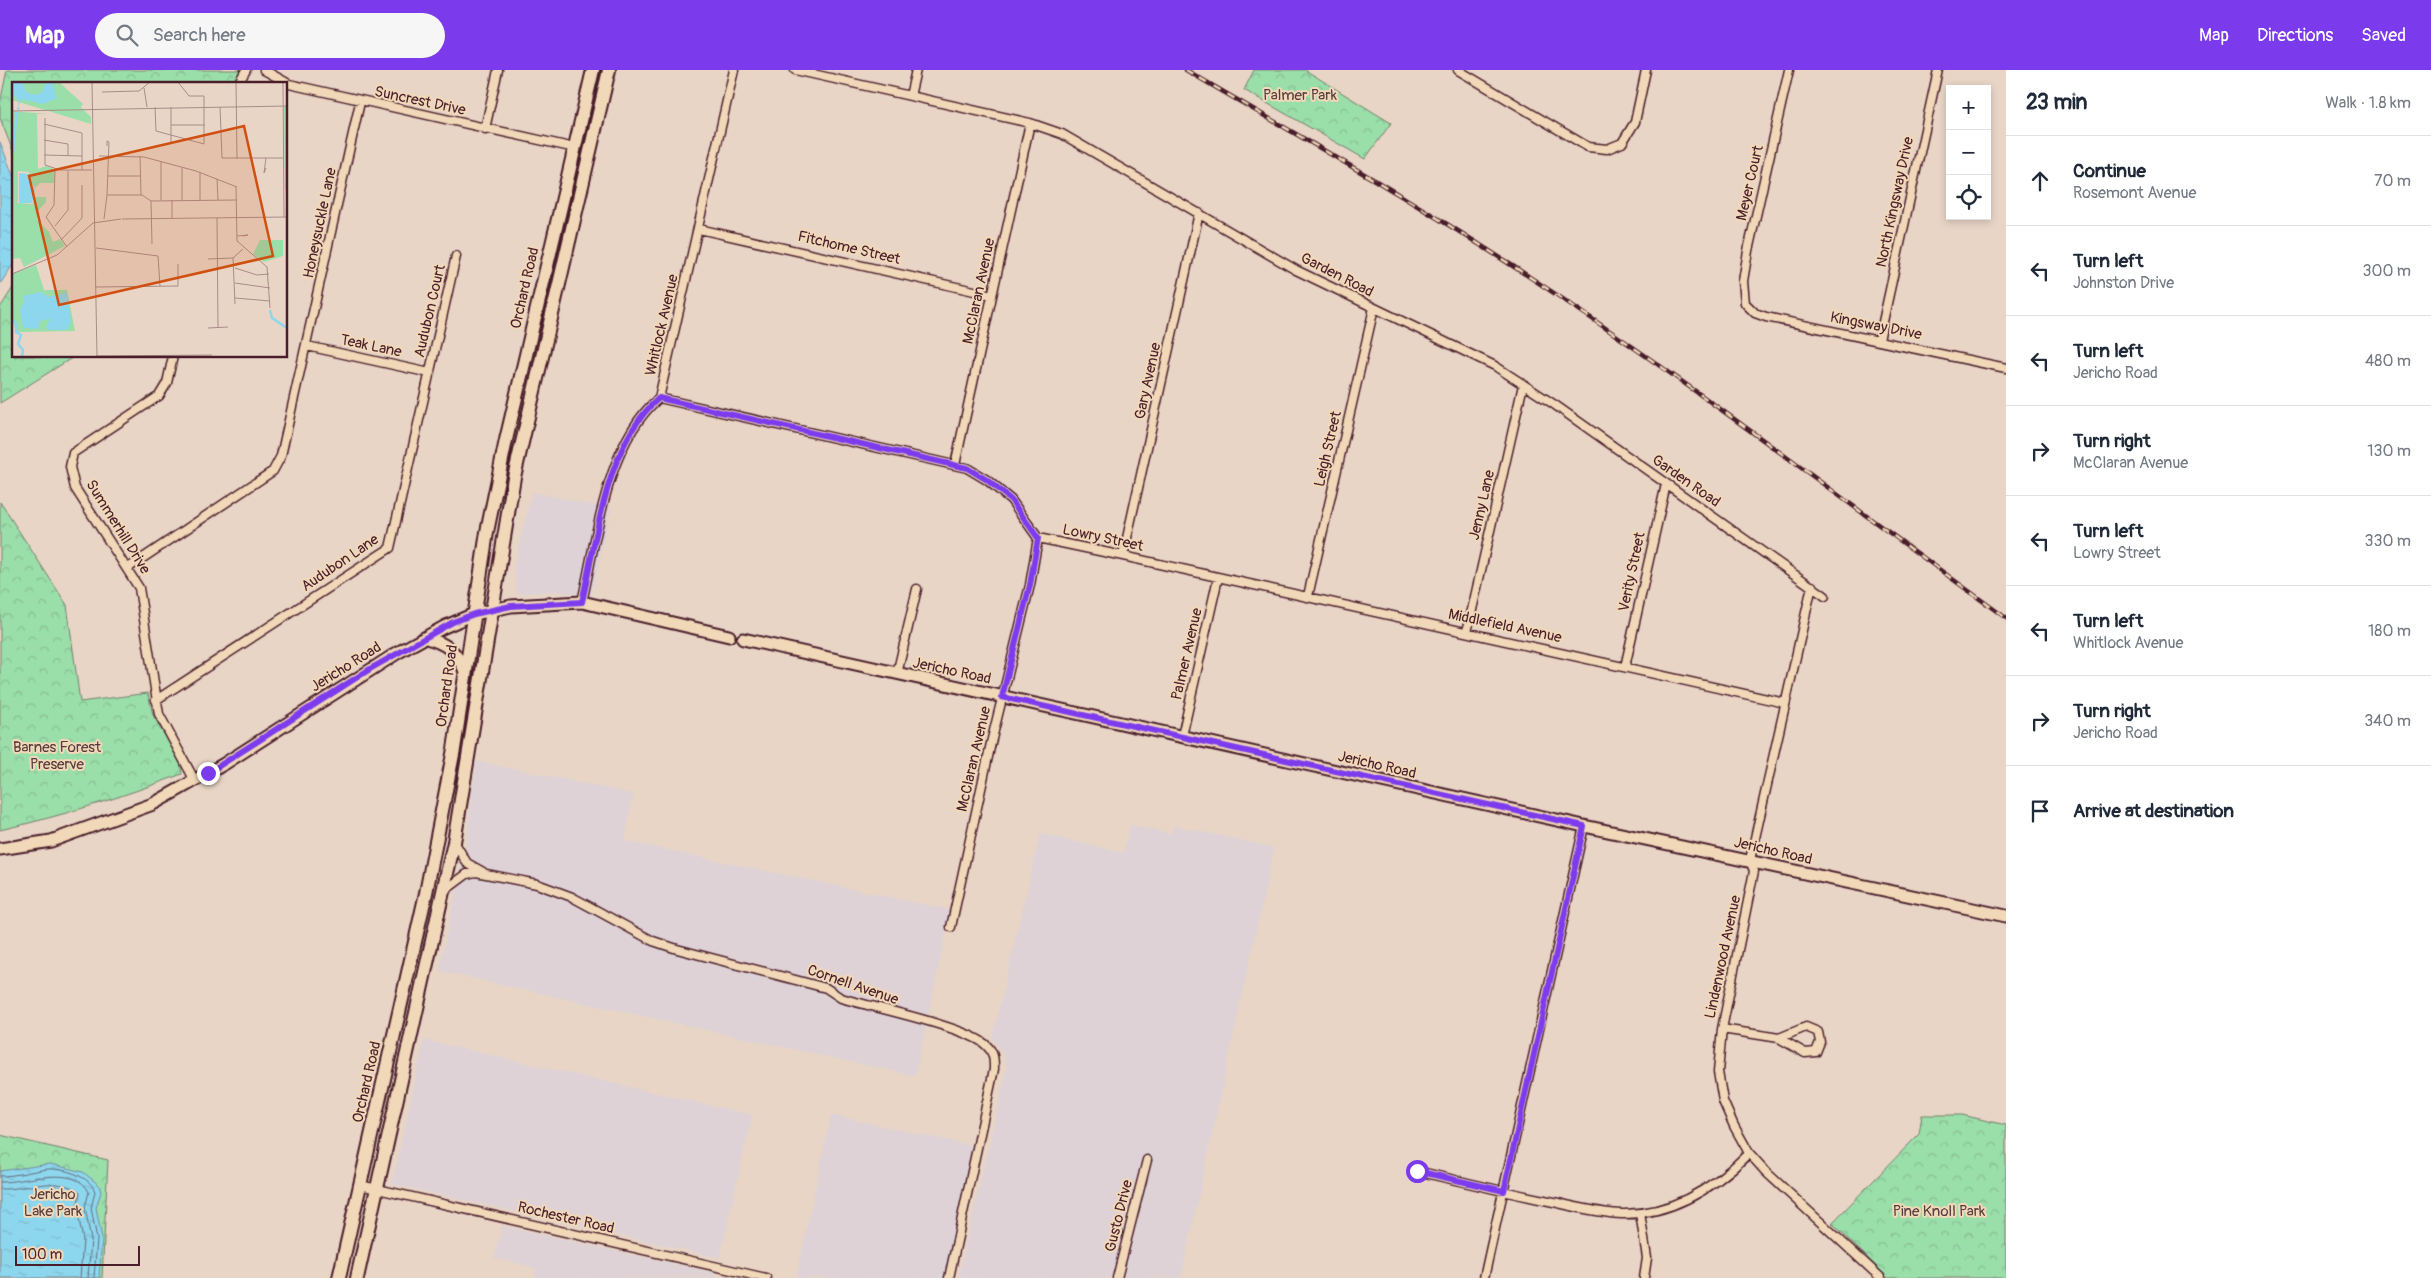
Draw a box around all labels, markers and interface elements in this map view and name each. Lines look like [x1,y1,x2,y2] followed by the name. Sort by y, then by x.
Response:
[95,13,445,58] search box
[25,21,65,50] text: Map
[113,21,141,49] icon: search
[153,23,246,47] text: Search here
[2199,24,2229,47] text: Map
[2257,24,2333,47] text: Directions
[2361,24,2406,47] text: Saved
[12,82,288,358] inset map
[373,82,468,120] street label: Suncrest Drive
[1946,85,1991,220] map controls
[1946,85,1991,130] button: +
[1263,86,1338,105] park label: Palmer Park
[2026,89,2087,116] text: 23 min
[2325,93,2411,113] text: Walk · 1.8 km
[1946,130,1991,175] button: −
[1872,134,1918,269] street label: North Kingsway Drive
[1732,143,1768,223] street label: Meyer Court
[2073,159,2146,183] text: Continue
[299,165,341,280] street label: Honeysuckle Lane
[2026,167,2054,195] icon: ahead
[2374,171,2411,191] text: 70 m
[1946,175,1991,220] button: locate
[2073,183,2196,203] text: Rosemont Avenue
[796,227,903,269] street label: Fitchome Street
[958,236,1000,346] street label: McClaran Avenue
[506,245,544,331] street label: Orchard Road
[1297,249,1377,301] street label: Garden Road
[2073,249,2143,273] text: Turn left
[2026,257,2054,285] icon: left
[2363,261,2411,281] text: 300 m
[410,262,450,359] street label: Audubon Court
[641,272,683,378] street label: Whitlock Avenue
[2073,273,2174,293] text: Johnston Drive
[1828,308,1924,344] street label: Kingsway Drive
[339,330,404,362] street label: Teak Lane
[2073,339,2143,363] text: Turn left
[1131,340,1166,421] street label: Gary Avenue
[2026,347,2054,375] icon: left
[2365,351,2411,371] text: 480 m
[2073,363,2158,383] text: Jericho Road
[1310,408,1346,489] street label: Leigh Street
[2073,429,2151,453] text: Turn right
[2026,437,2054,465] icon: right
[2367,441,2411,461] text: 130 m
[1648,450,1724,512] street label: Garden Road
[2073,453,2188,473] text: McClaran Avenue
[1465,467,1499,542] street label: Jenny Lane
[81,476,155,578] street label: Summerhill Drive
[2073,519,2143,543] text: Turn left
[1061,520,1146,556] street label: Lowry Street
[2026,527,2054,555] icon: left
[298,530,383,596] street label: Audubon Lane
[1614,530,1650,613] street label: Verity Street
[2365,531,2411,551] text: 330 m
[2073,543,2161,563] text: Lowry Street
[1446,605,1564,647] street label: Middlefield Avenue
[1167,606,1207,702] street label: Palmer Avenue
[2073,609,2143,633] text: Turn left
[2026,617,2054,645] icon: left
[2368,621,2411,641] text: 180 m
[2073,633,2183,653] text: Whitlock Avenue
[307,638,385,696] street label: Jericho Road
[432,643,462,729] street label: Orchard Road
[911,653,993,689] street label: Jericho Road
[2073,699,2151,723] text: Turn right
[953,704,996,814] street label: McClaran Avenue
[2026,707,2054,735] icon: right
[2364,711,2411,731] text: 340 m
[2073,723,2158,743] text: Jericho Road
[13,738,102,774] park label: Barnes Forest Preserve
[1336,747,1418,783] street label: Jericho Road
[197,762,220,785] route end
[2026,797,2054,825] icon: arrive
[2073,799,2234,823] text: Arrive at destination
[1732,833,1814,869] street label: Jericho Road
[1701,893,1745,1020] street label: Lindenwood Avenue
[805,961,902,1010] street label: Cornell Avenue
[348,1039,386,1125] street label: Orchard Road
[1406,1160,1429,1183] route start
[1101,1177,1137,1254] street label: Gusto Drive
[24,1185,83,1221] park label: Jericho Lake Park
[516,1198,616,1238] street label: Rochester Road
[1893,1202,1986,1221] park label: Pine Knoll Park
[15,1243,140,1266] scale bar
[22,1246,62,1263] text: 100 m

